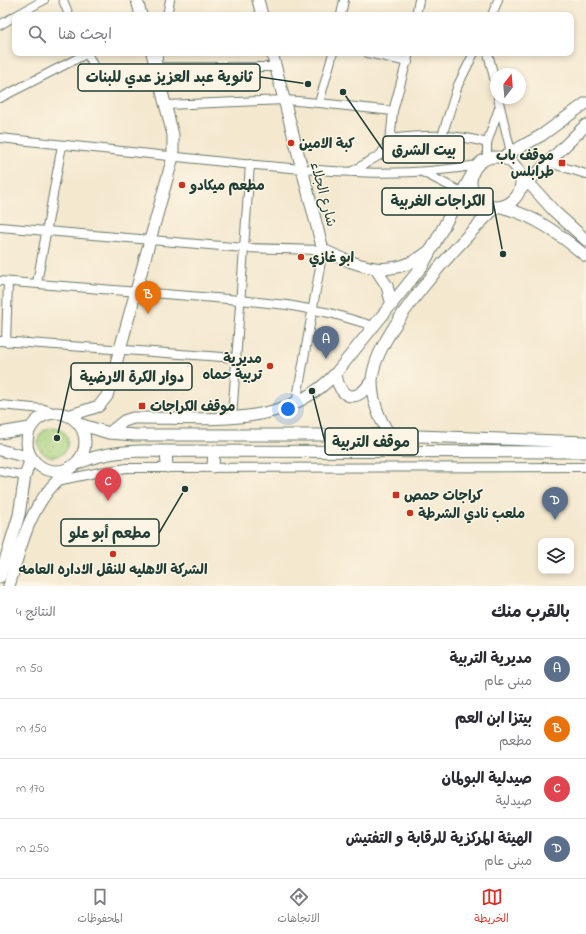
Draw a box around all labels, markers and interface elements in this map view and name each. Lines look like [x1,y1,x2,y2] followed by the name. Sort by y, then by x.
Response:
[12,12,574,56] search box
[26,23,48,45] icon: search
[58,24,112,46] text: ابحث هنا
[78,64,260,91] callout: ثانوية عبد العزيز عدي للبنات
[86,67,254,89] text: ثانوية عبد العزيز عدي للبنات
[490,68,526,104] north arrow
[299,134,355,155] place label: كبة الامين
[383,136,464,163] callout: بيت الشرق
[286,138,296,148] marker: كبة الامين
[392,140,456,162] text: بيت الشرق
[496,146,554,183] place label: موقف باب طرابلس
[557,158,567,168] marker: موقف باب طرابلس
[304,160,341,229] street label: شارع الجلاء
[189,176,265,197] place label: مطعم ميكادو
[177,180,187,190] marker: مطعم ميكادو
[382,188,493,215] callout: الكراجات الغربية
[391,191,486,213] text: الكراجات الغربية
[309,248,355,269] place label: ابو غازي
[296,252,306,262] marker: ابو غازي
[135,281,161,314] pin: B
[313,326,339,359] pin: A
[202,349,263,386] place label: مديرية تربية حماه
[265,361,275,371] marker: مديرية تربية حماه
[71,363,192,390] callout: دوار الكرة الارضية
[80,367,184,389] text: دوار الكرة الارضية
[150,397,235,418] place label: موقف الكراجات
[278,399,298,419] your location
[137,401,147,411] marker: موقف الكراجات
[325,428,418,455] callout: موقف التربية
[332,432,410,454] text: موقف التربية
[95,468,121,501] pin: C
[404,486,484,507] place label: كراجات حمص
[542,487,568,520] pin: D
[391,490,401,500] marker: كراجات حمص
[418,504,525,525] place label: ملعب نادي الشرطة
[405,508,415,518] marker: ملعب نادي الشرطة
[61,519,159,546] callout: مطعم أبو علو
[67,523,151,545] text: مطعم أبو علو
[538,538,574,574] map controls
[538,538,574,574] button: layers
[108,549,118,559] marker: الشركة الاهليه للنقل الاداره العامه
[19,560,208,581] place label: الشركة الاهليه للنقل الاداره العامه
[491,600,570,625] text: بالقرب منك
[16,603,56,622] text: النتائج: 4
[450,648,532,670] text: مديرية التربية
[16,659,42,678] text: 50 m
[553,659,561,678] text: A
[484,672,532,691] text: مبنى عام
[455,708,532,730] text: بيتزا ابن العم
[16,719,47,738] text: 150 m
[553,719,561,738] text: B
[499,732,532,751] text: مطعم
[442,768,532,790] text: صيدلية البولمان
[16,779,44,798] text: 170 m
[553,779,561,798] text: C
[495,792,532,811] text: صيدلية
[346,828,532,850] text: الهيئة المركزية للرقابة و التفتيش
[16,839,49,858] text: 250 m
[552,839,562,858] text: D
[484,852,532,871] text: مبنى عام
[77,886,123,928] tab: المحفوظات
[277,886,320,928] tab: الاتجاهات
[474,886,509,928] tab: الخريطة

